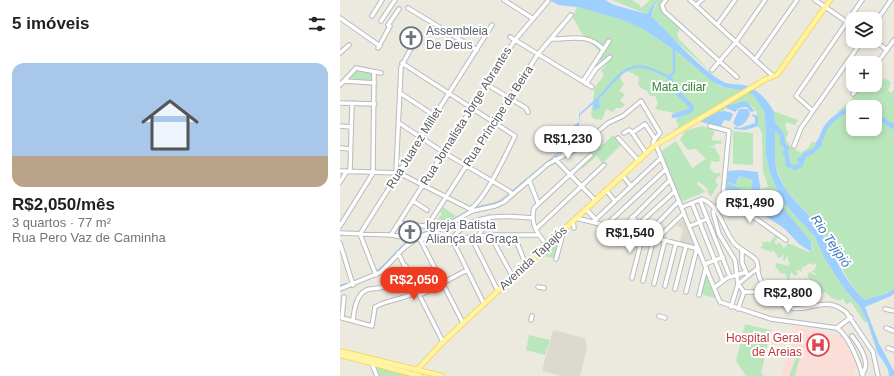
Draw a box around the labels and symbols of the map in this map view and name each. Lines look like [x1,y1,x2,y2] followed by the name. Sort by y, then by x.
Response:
[426,24,488,52] place label: Assembleia De Deus
[398,25,424,51] church icon: Assembleia De Deus
[417,44,515,188] street label: Rua Jornalista Jorge Abrantes
[460,63,536,169] street label: Rua Príncipe da Beira
[652,80,706,94] park label: Mata ciliar
[384,104,445,191] street label: Rua Juarez Millet
[531,126,605,160] pin: R$1,230
[713,190,787,224] pin: R$1,490
[808,212,854,270] water label: Rio Tejipió
[426,218,518,246] place label: Igreja Batista Aliança da Graça
[397,219,423,245] church icon: Igreja Batista Aliança da Graça
[593,220,667,254] pin: R$1,540
[496,223,570,293] street label: Avenida Tapajós
[377,267,451,301] pin: R$2,050
[751,280,825,314] pin: R$2,800
[726,331,802,359] place label: Hospital Geral de Areias
[805,332,831,358] hospital icon: Hospital Geral de Areias

